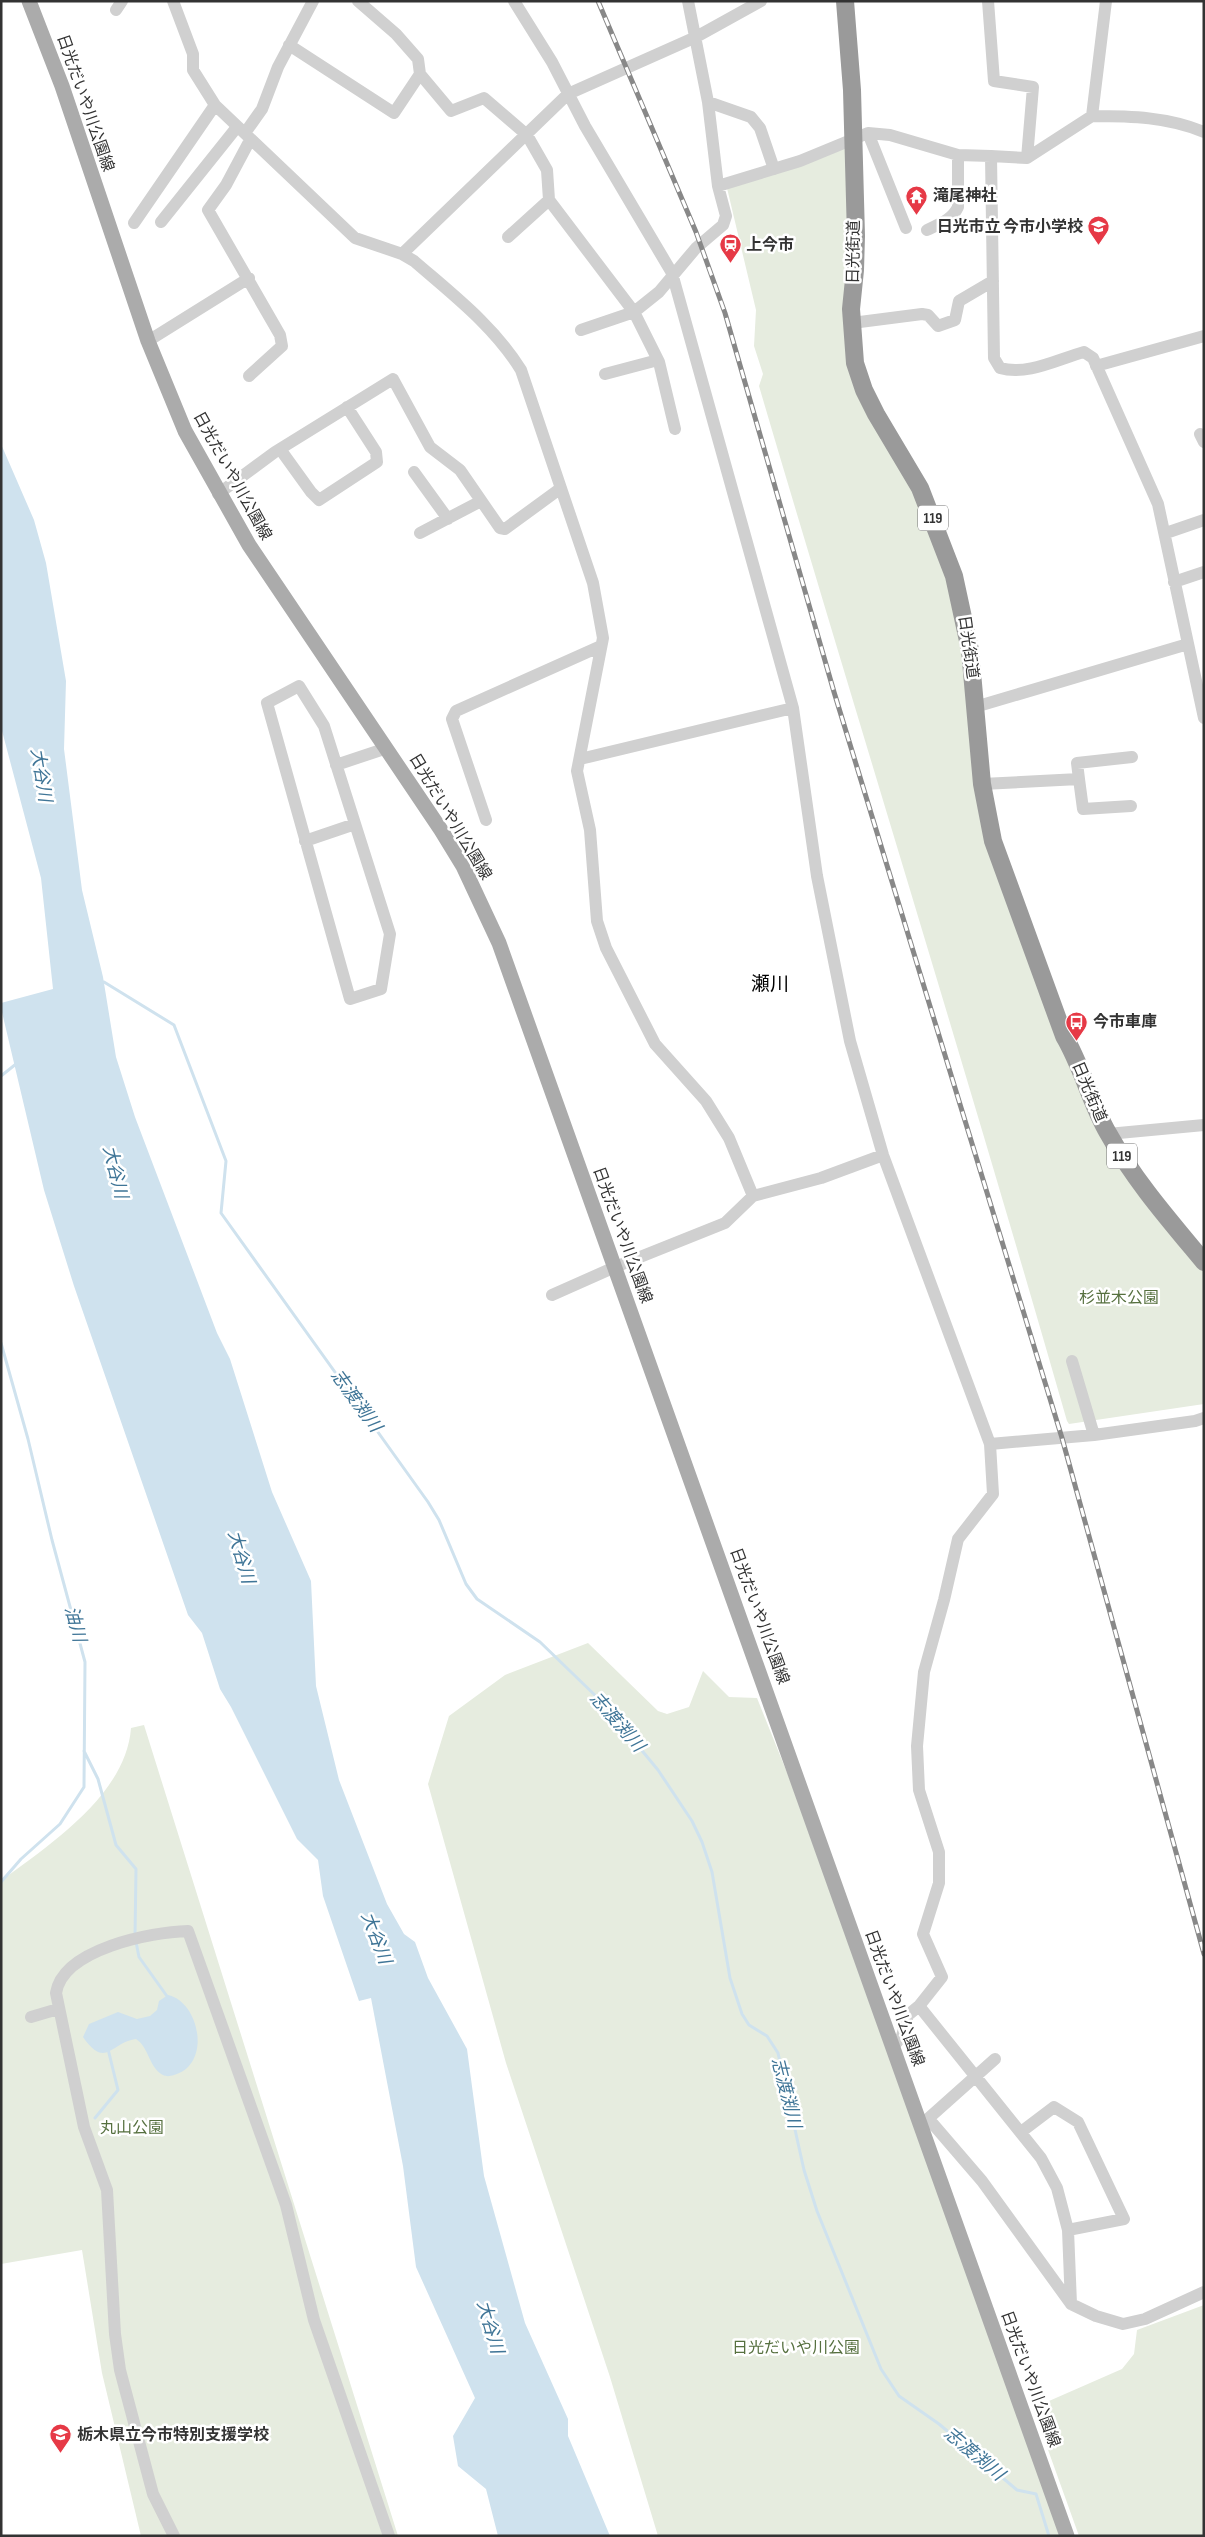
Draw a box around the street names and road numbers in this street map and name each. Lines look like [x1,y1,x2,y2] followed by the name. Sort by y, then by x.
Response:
[53,32,117,174] street label: 日光だいや川公園線
[844,220,864,284] street label: 日光街道
[189,408,275,544] street label: 日光だいや川公園線
[918,506,948,530] road number: 119
[954,614,982,680] street label: 日光街道
[405,750,495,884] street label: 日光だいや川公園線
[1068,1059,1110,1125] street label: 日光街道
[1107,1144,1137,1168] road number: 119
[588,1164,656,1306] street label: 日光だいや川公園線
[725,1545,793,1687] street label: 日光だいや川公園線
[860,1927,928,2069] street label: 日光だいや川公園線
[996,2308,1064,2450] street label: 日光だいや川公園線

